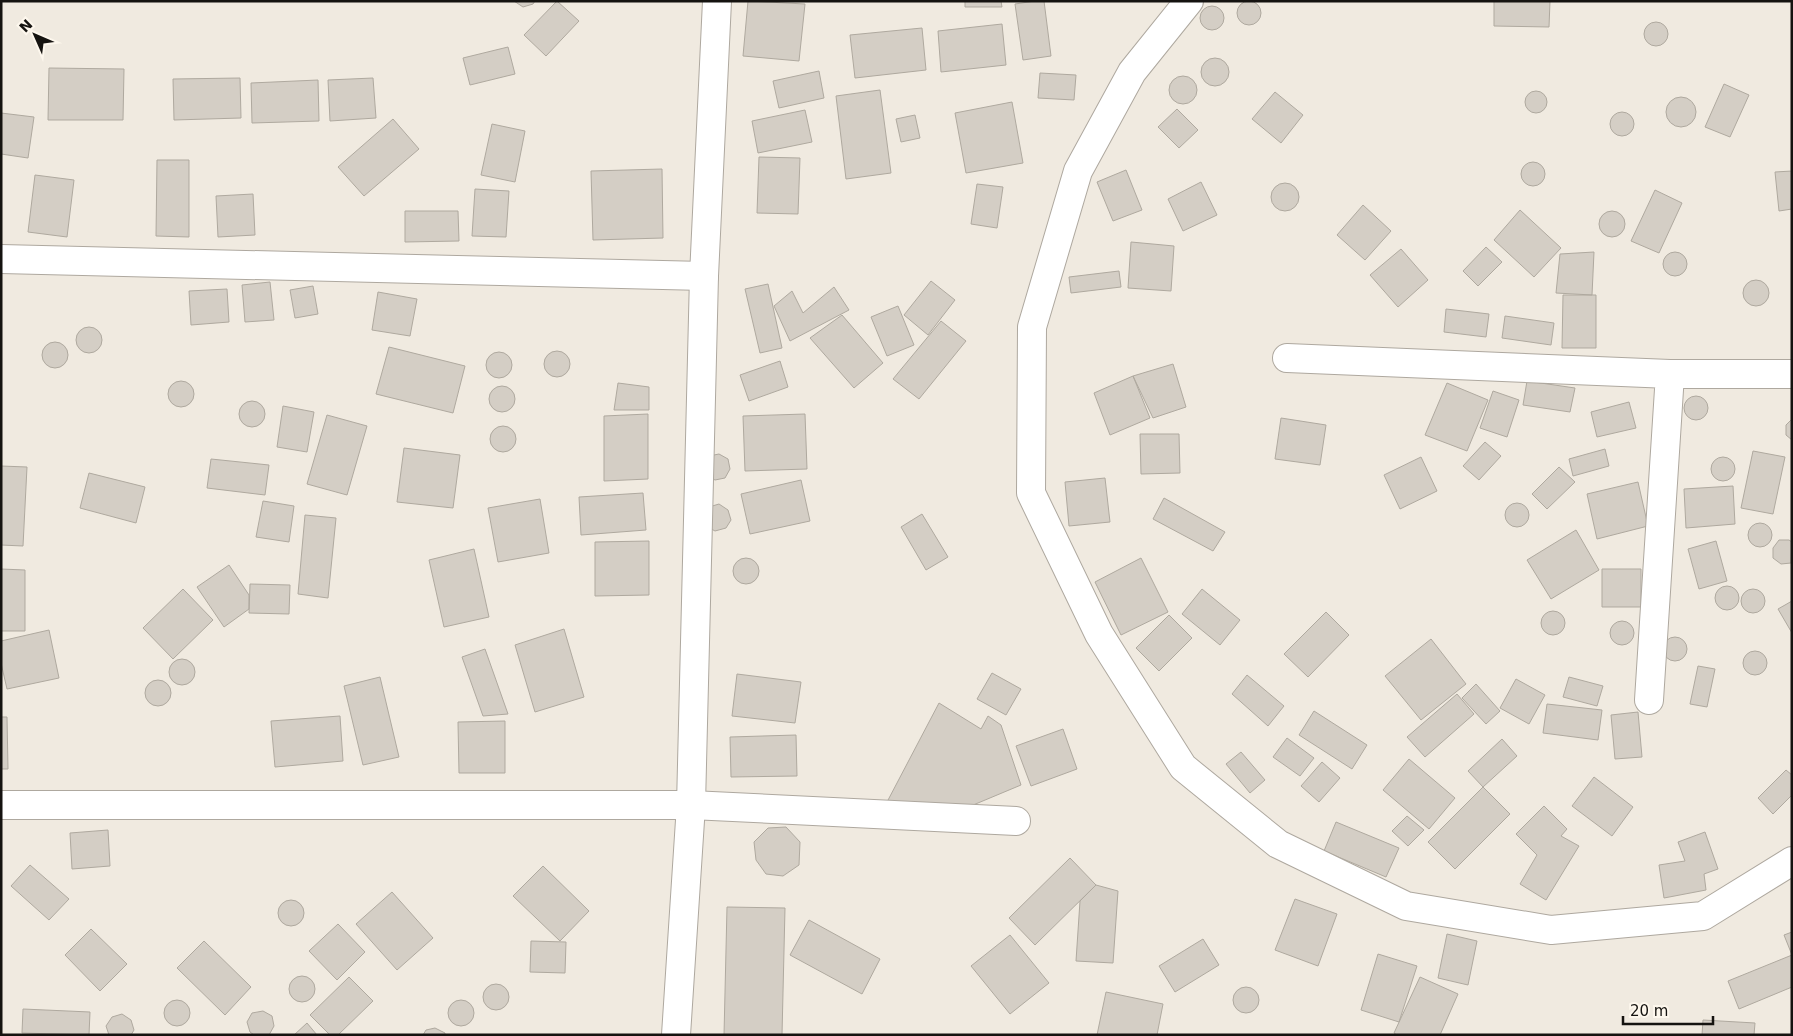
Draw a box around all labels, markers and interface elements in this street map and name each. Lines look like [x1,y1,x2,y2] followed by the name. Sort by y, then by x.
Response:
[10,10,60,60] north arrow
[16,16,36,36] text: N
[1623,994,1713,1026] scale bar
[1630,1002,1668,1020] text: 20 m

